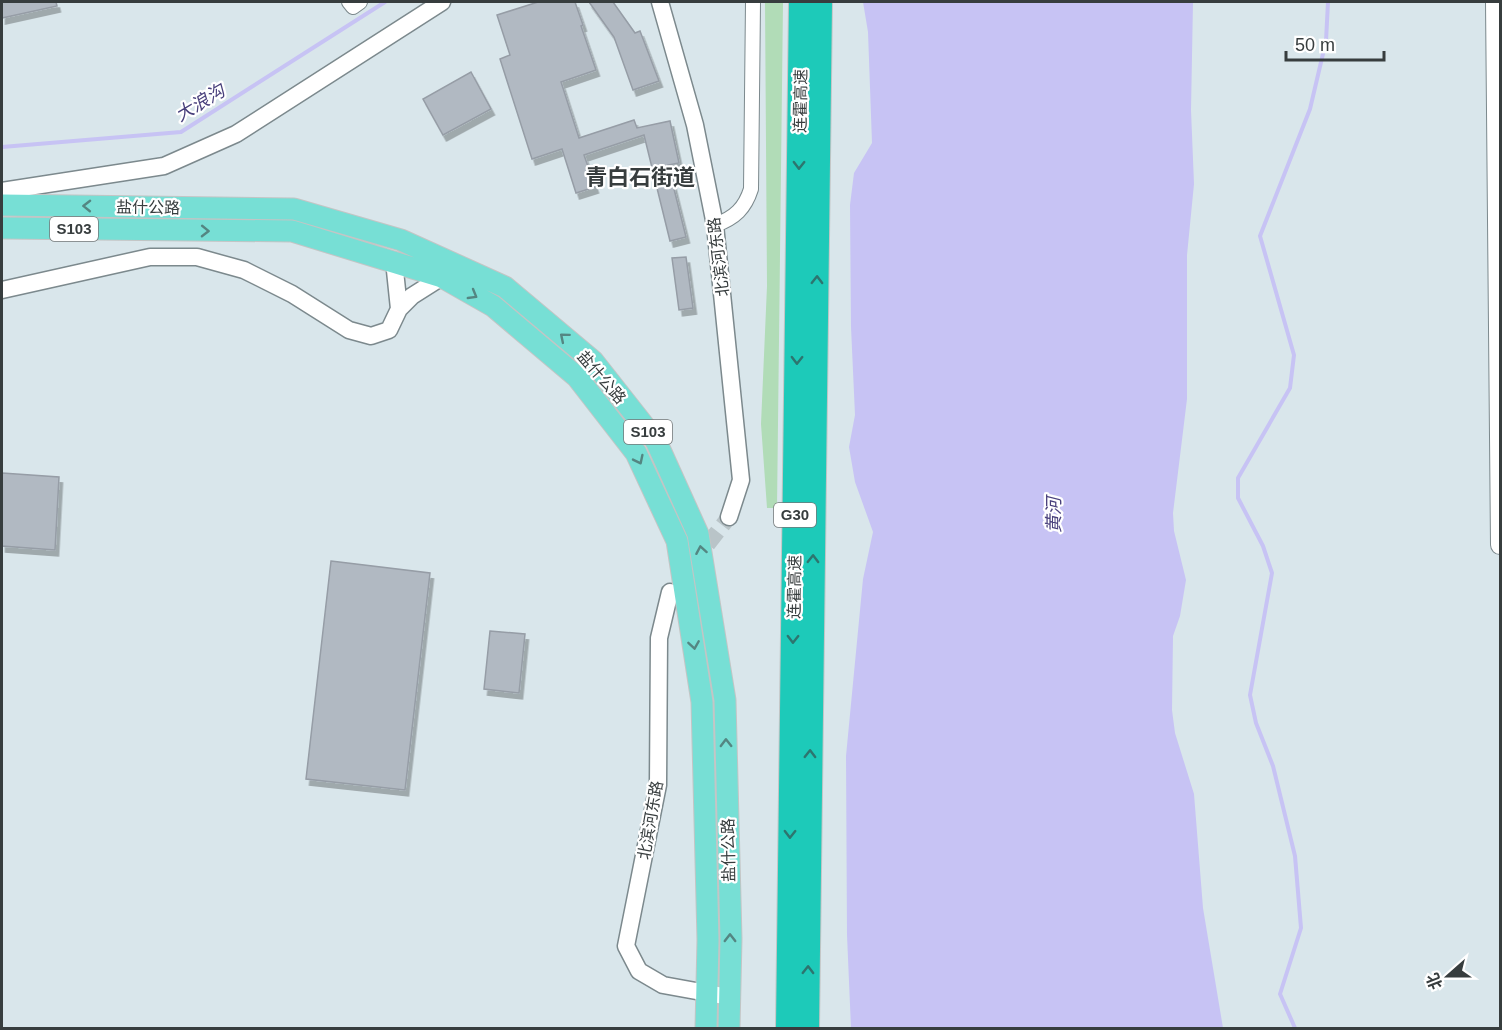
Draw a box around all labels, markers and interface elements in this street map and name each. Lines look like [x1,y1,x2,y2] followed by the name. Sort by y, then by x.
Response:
[1286,24,1384,62] scale bar
[1295,35,1335,55] text: 50 m
[791,69,810,133] street label: 连霍高速
[172,79,230,125] water label: 大浪沟
[793,160,805,169] one-way arrow
[585,165,695,190] district label: 青白石街道
[116,198,180,217] street label: 盐什公路
[82,200,91,213] one-way arrow
[705,216,732,298] street label: 北滨河东路
[50,217,98,241] road number: S103
[201,224,210,237] one-way arrow
[810,276,823,285] one-way arrow
[467,288,477,299] one-way arrow
[560,333,571,344] one-way arrow
[574,348,629,407] street label: 盐什公路
[790,355,803,364] one-way arrow
[624,420,672,444] road number: S103
[632,454,644,465] one-way arrow
[1044,494,1064,533] water label: 黄河
[774,503,816,527] road number: G30
[695,545,707,555] one-way arrow
[785,555,804,619] street label: 连霍高速
[807,555,819,564] one-way arrow
[787,634,799,643] one-way arrow
[687,641,699,650] one-way arrow
[719,739,732,748] one-way arrow
[804,750,817,759] one-way arrow
[635,779,666,861] street label: 北滨河东路
[719,818,738,882] street label: 盐什公路
[784,829,796,838] one-way arrow
[724,934,736,943] one-way arrow
[1418,946,1478,1006] north arrow
[802,966,814,975] one-way arrow
[1424,971,1445,992] text: 北

